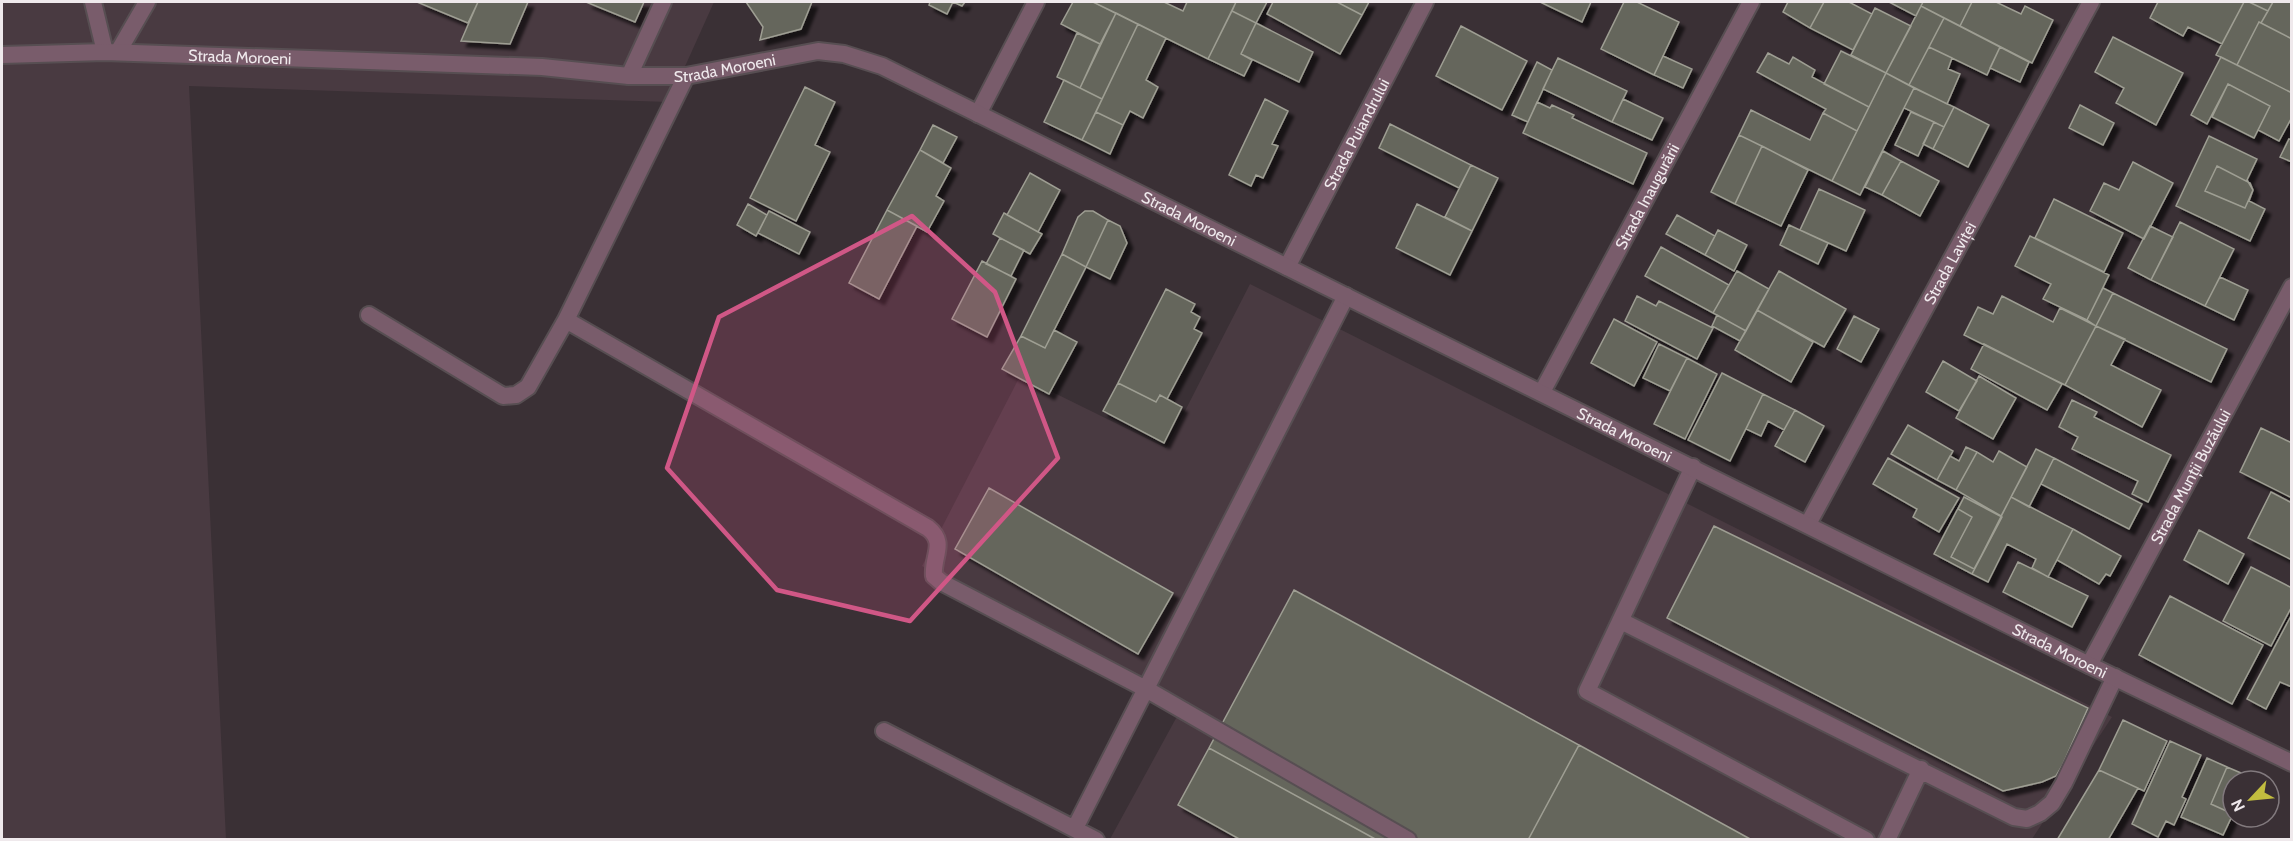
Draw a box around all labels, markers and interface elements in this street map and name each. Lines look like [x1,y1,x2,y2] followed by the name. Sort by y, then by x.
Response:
[188,45,292,68] street label: Strada Moroeni
[674,50,777,86] street label: Strada Moroeni
[1320,75,1393,193] street label: Strada Puiandrului
[1611,140,1683,252] street label: Strada Inaugurării
[1139,187,1240,250] street label: Strada Moroeni
[1919,218,1980,307] street label: Strada Laviței
[1574,403,1675,466] street label: Strada Moroeni
[2146,406,2234,547] street label: Strada Munții Buzăului
[2009,619,2110,682] street label: Strada Moroeni
[2221,769,2281,829] north arrow
[2227,796,2249,815] text: N

